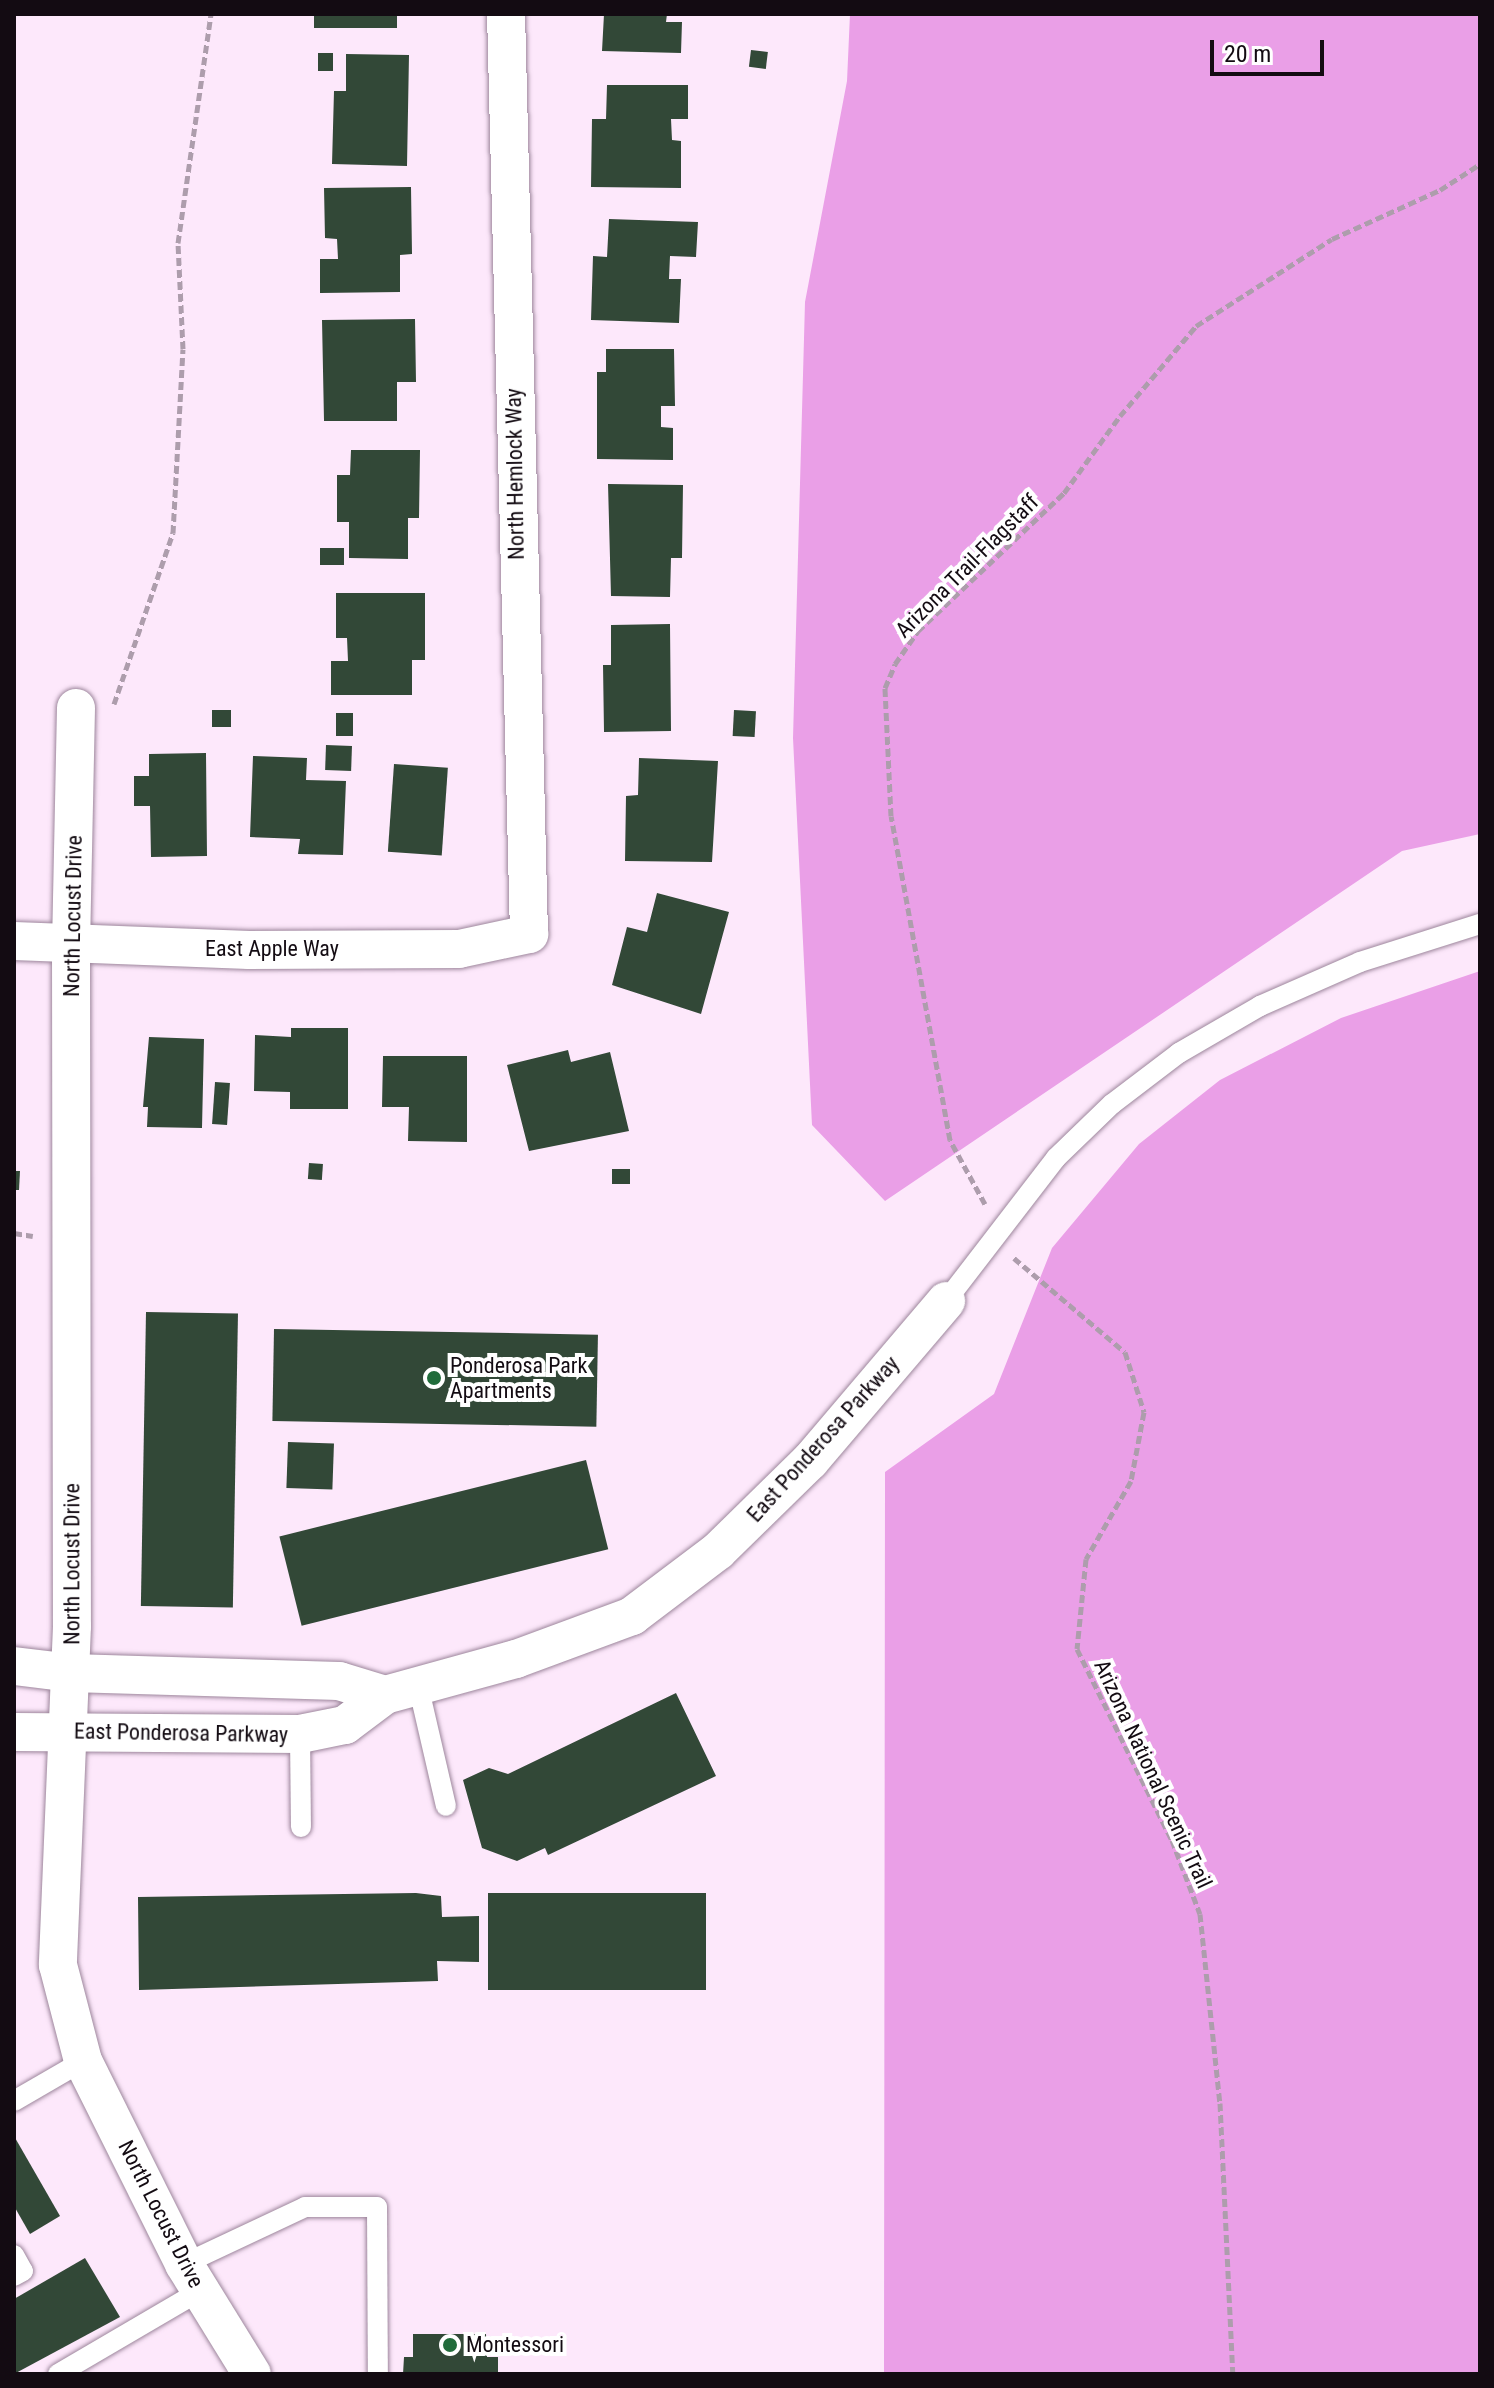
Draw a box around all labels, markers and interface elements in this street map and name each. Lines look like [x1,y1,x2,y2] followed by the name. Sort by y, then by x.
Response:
[1214,24,1328,74] scale bar
[1224,40,1271,68] text: 20 m
[500,388,530,560] street label: North Hemlock Way
[890,489,1044,643] street label: Arizona Trail-Flagstaff
[58,835,88,997] street label: North Locust Drive
[205,936,339,962] street label: East Apple Way
[742,1351,904,1527] street label: East Ponderosa Parkway
[450,1352,587,1404] place label: Ponderosa Park Apartments
[425,1369,443,1387] marker: Ponderosa Park Apartments
[59,1483,85,1645] street label: North Locust Drive
[1088,1655,1218,1893] street label: Arizona National Scenic Trail
[74,1718,288,1748] street label: East Ponderosa Parkway
[112,2136,210,2292] street label: North Locust Drive
[466,2332,564,2358] place label: Montessori
[441,2336,459,2354] marker: Montessori

